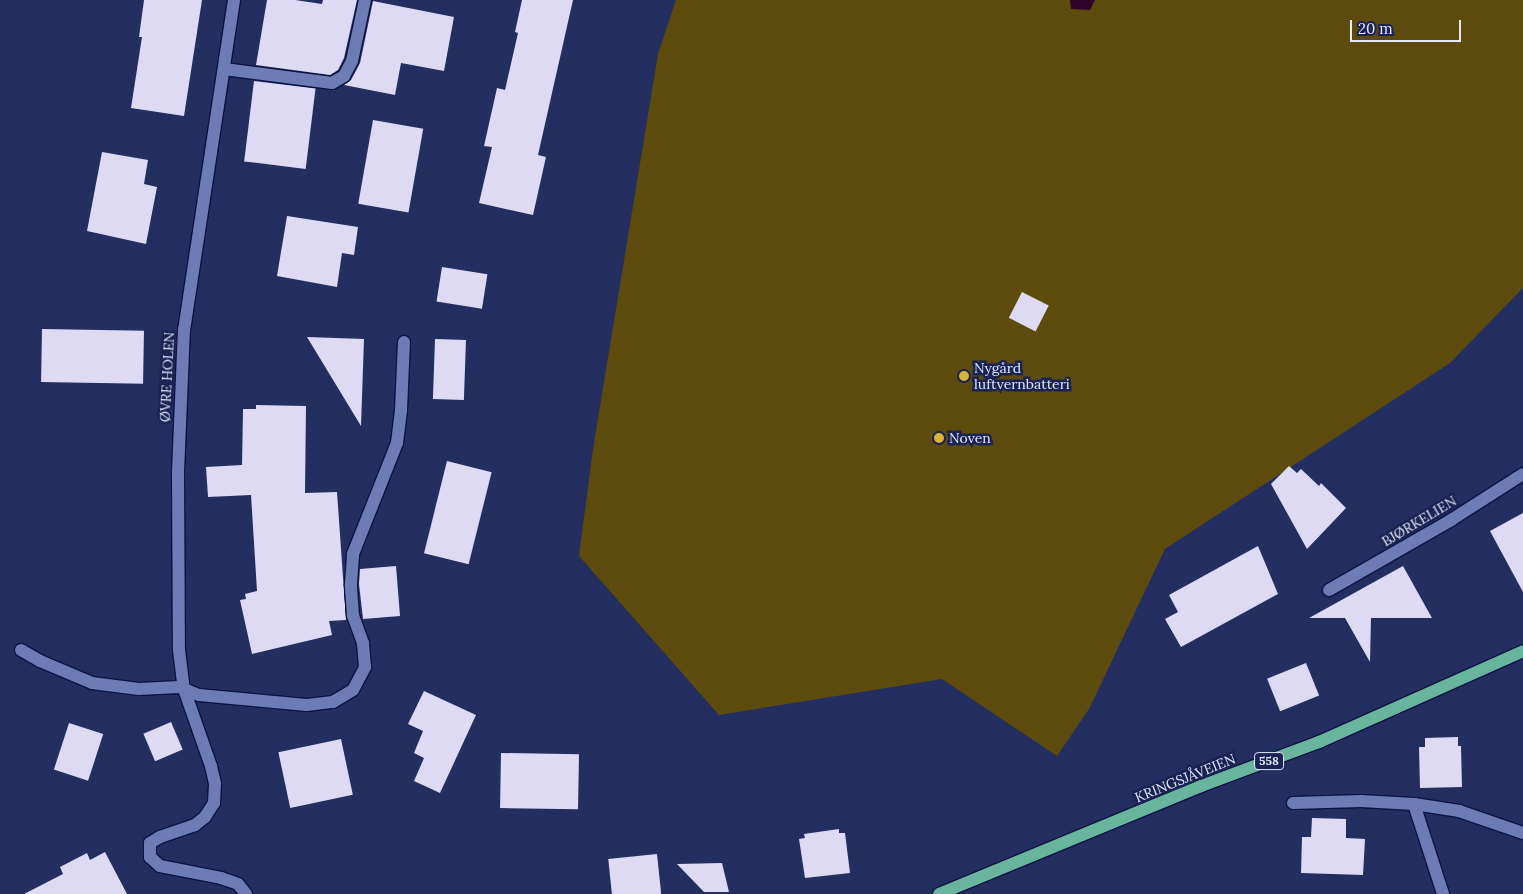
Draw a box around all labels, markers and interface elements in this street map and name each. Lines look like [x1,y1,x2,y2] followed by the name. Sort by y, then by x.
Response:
[1353,10,1464,42] scale bar
[1358,19,1393,38] text: 20 m
[156,331,178,423] street label: ØVRE HOLEN
[974,360,1070,392] place label: Nygård luftvernbatteri
[958,370,970,382] marker: Nygård luftvernbatteri
[949,430,991,446] place label: Noven
[933,432,945,444] marker: Noven
[1379,492,1459,550] street label: BJØRKELIEN
[1132,750,1238,806] street label: KRINGSJÅVEIEN
[1254,751,1284,770] road number: 558

